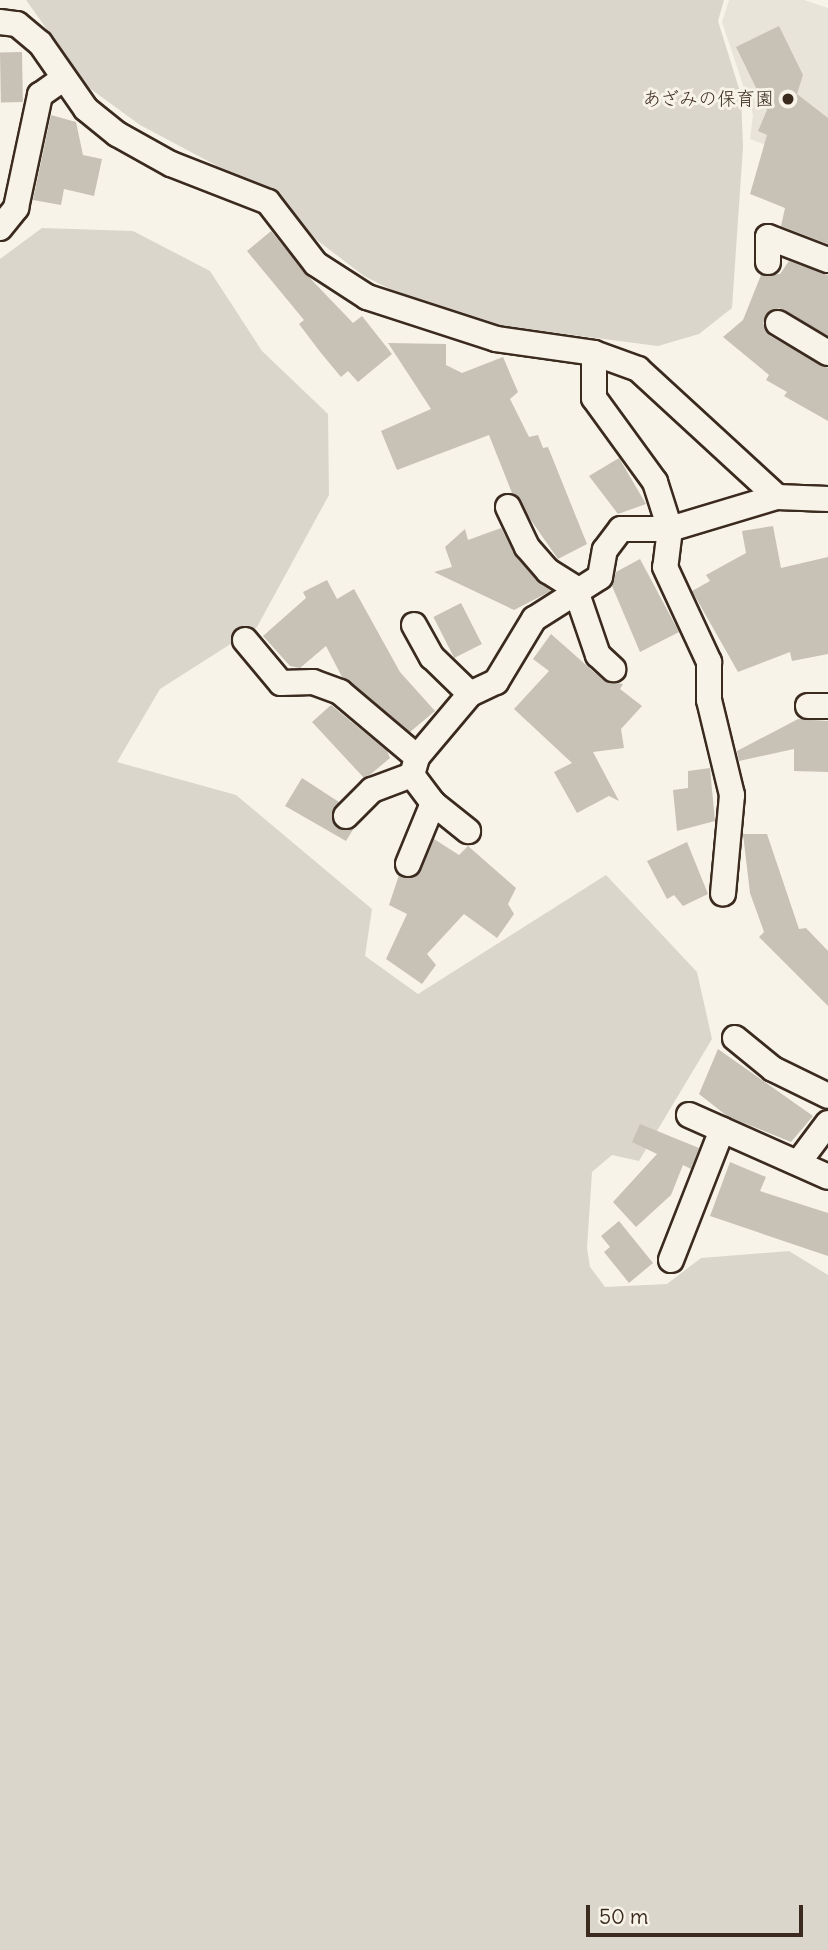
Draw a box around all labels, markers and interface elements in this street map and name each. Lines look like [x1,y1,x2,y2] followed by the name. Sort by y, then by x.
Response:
[641,88,774,110] place label: あざみの保育園
[780,91,796,107] marker: あざみの保育園
[590,1890,807,1934] scale bar
[599,1903,648,1930] text: 50 m

